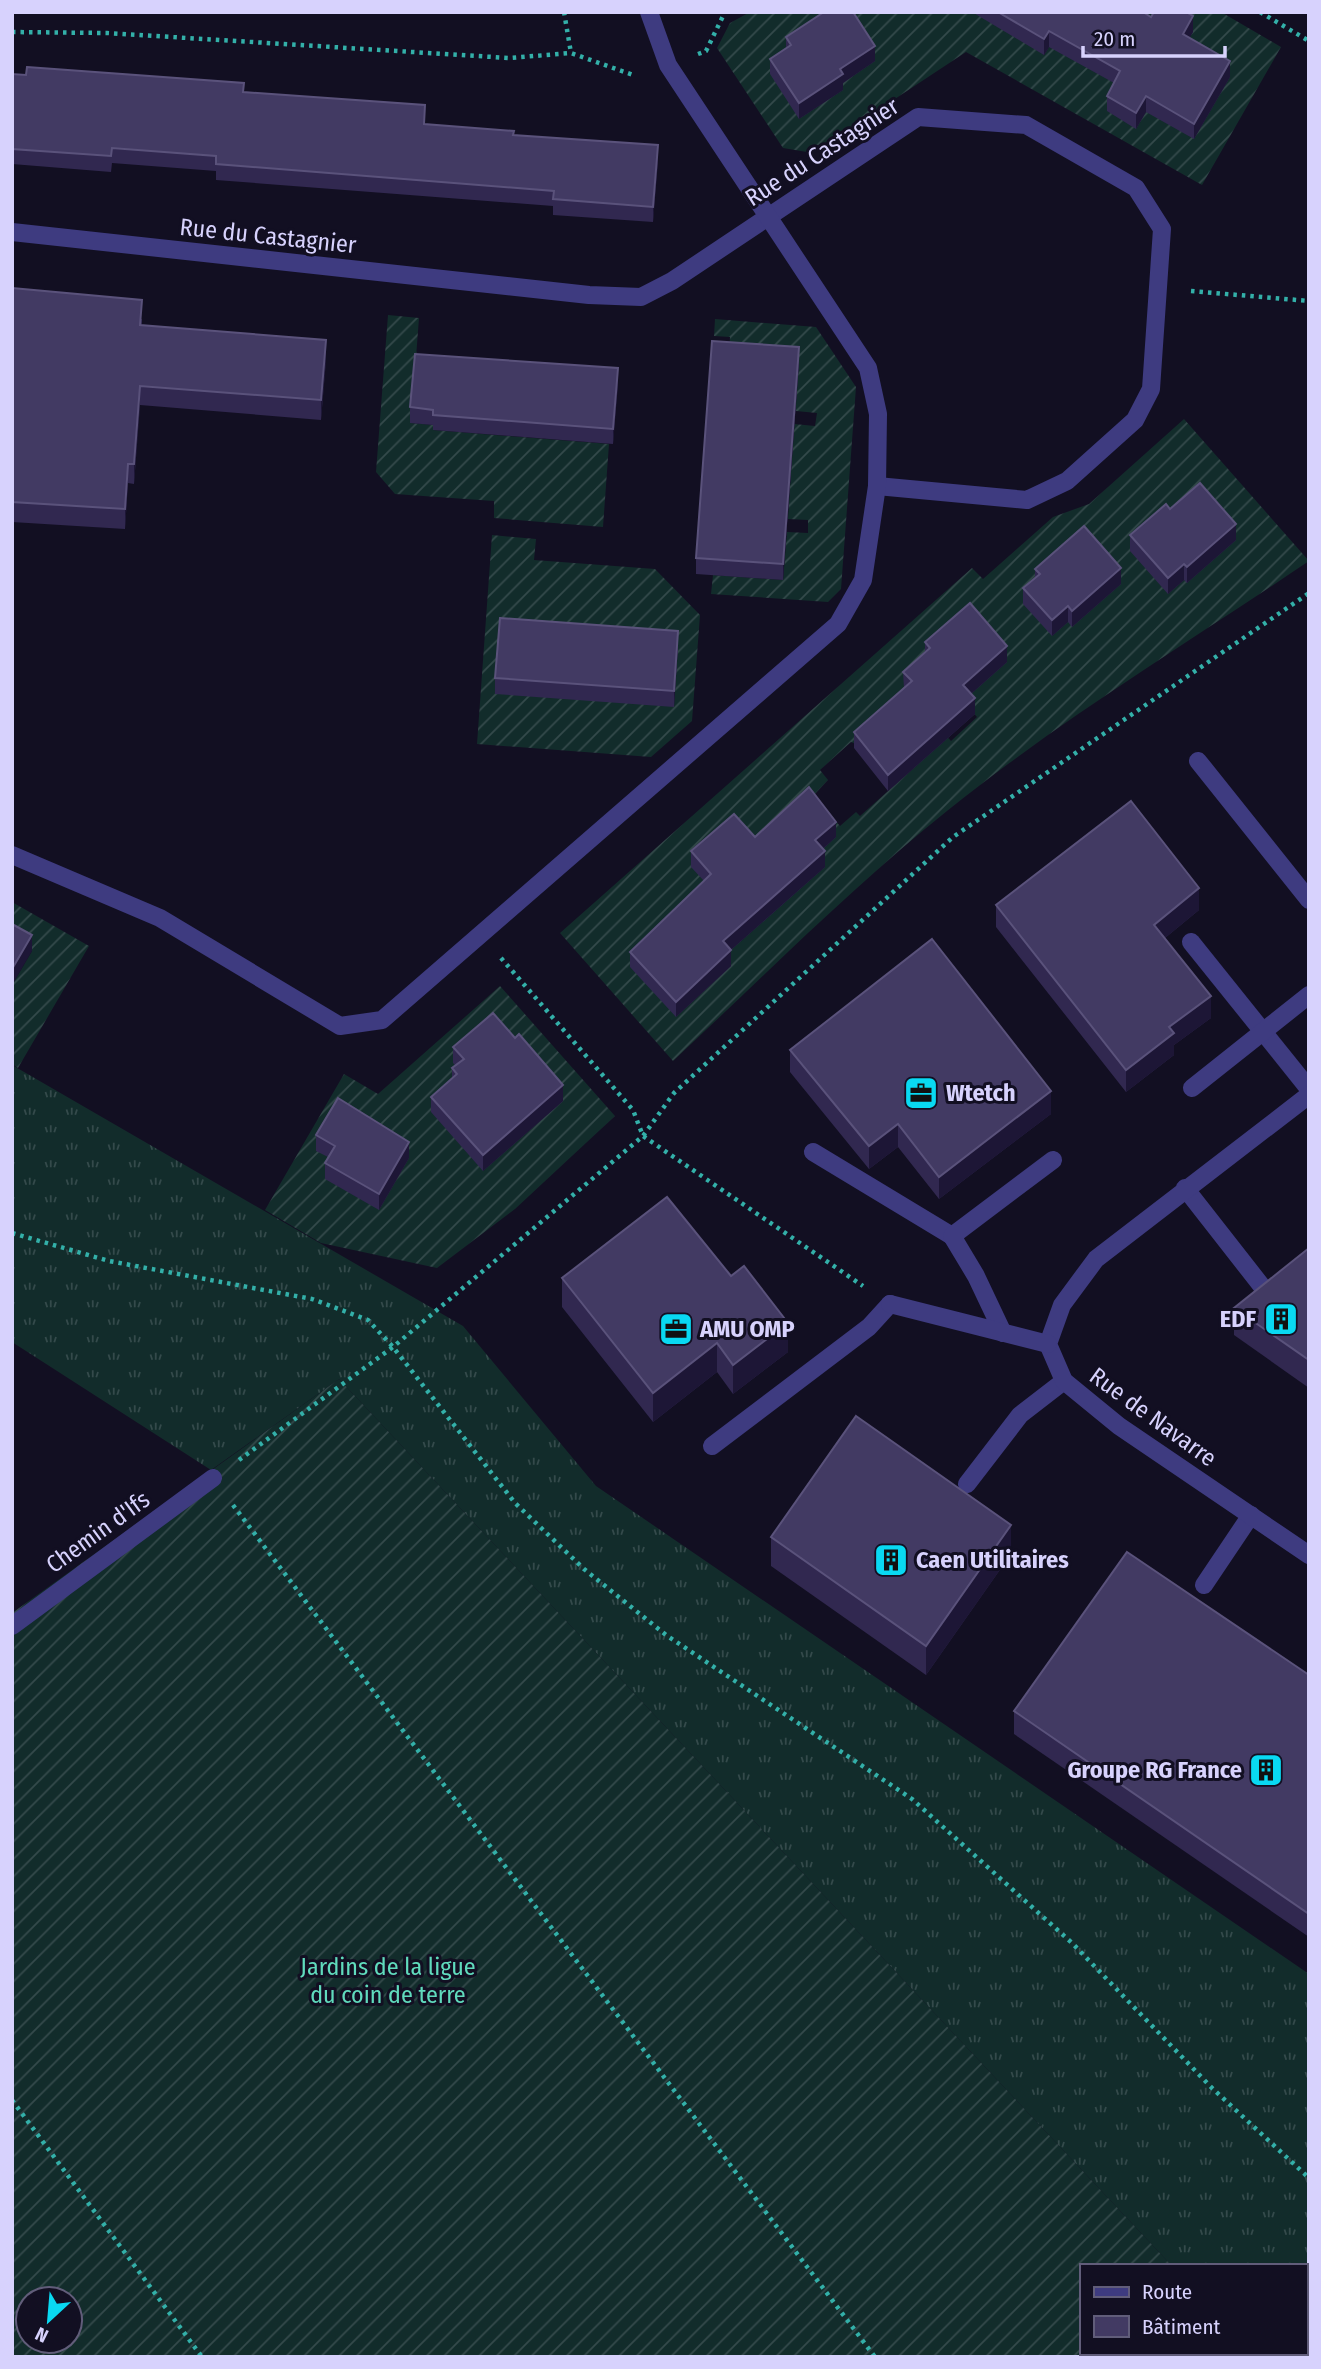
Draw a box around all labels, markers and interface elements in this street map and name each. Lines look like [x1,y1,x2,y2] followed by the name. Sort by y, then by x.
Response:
[1083,14,1225,58] scale bar
[1094,26,1135,52] text: 20 m
[740,92,905,212] street label: Rue du Castagnier
[178,213,358,259] street label: Rue du Castagnier
[902,1074,940,1112] office icon: Wtetch
[946,1079,1016,1107] place label: Wtetch
[1262,1300,1300,1338] building icon: EDF
[1220,1305,1256,1333] place label: EDF
[657,1310,695,1348] office icon: AMU OMP
[699,1315,795,1343] place label: AMU OMP
[1084,1362,1222,1472] street label: Rue de Navarre
[41,1485,155,1579] street label: Chemin d'Ifs
[872,1541,910,1579] building icon: Caen Utilitaires
[916,1546,1069,1574] place label: Caen Utilitaires
[1247,1751,1285,1789] building icon: Groupe RG France
[1067,1756,1242,1784] place label: Groupe RG France
[300,1953,476,2009] park label: Jardins de la ligue du coin de terre
[1080,2264,1307,2355] legend
[1142,2279,1192,2305] text: Route
[14,2285,84,2355] north arrow
[1142,2314,1221,2340] text: Bâtiment
[32,2322,52,2348] text: N

